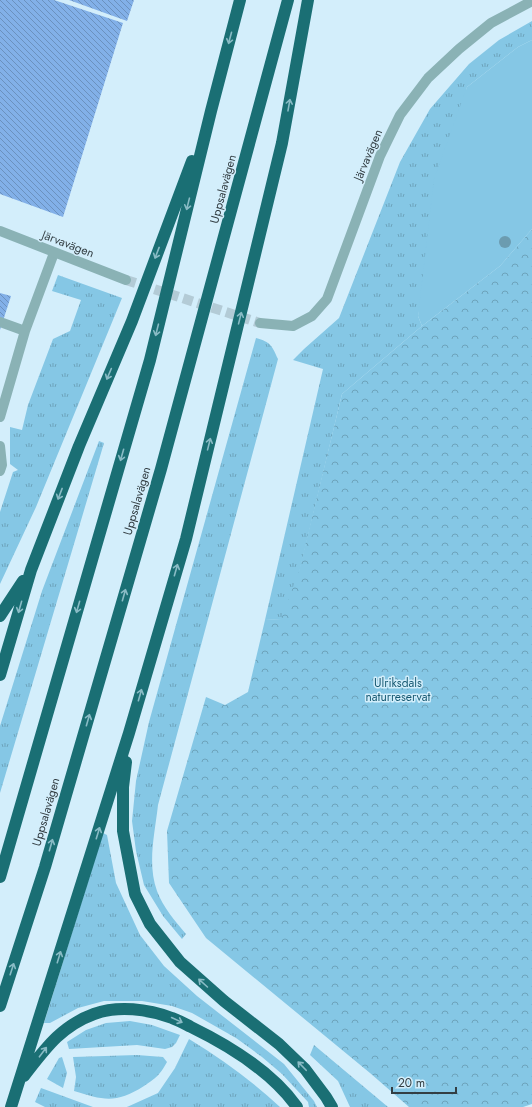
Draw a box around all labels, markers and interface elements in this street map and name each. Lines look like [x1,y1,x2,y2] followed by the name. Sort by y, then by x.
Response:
[226,31,233,44] one-way arrow
[286,98,294,111] one-way arrow
[348,126,387,185] street label: Järvavägen
[205,153,241,225] street label: Uppsalavägen
[184,197,191,210] one-way arrow
[37,225,97,262] street label: Järvavägen
[153,246,161,258] one-way arrow
[236,312,244,325] one-way arrow
[153,323,160,336] one-way arrow
[105,367,113,379] one-way arrow
[205,438,213,451] one-way arrow
[118,448,125,461] one-way arrow
[119,465,155,537] street label: Uppsalavägen
[56,487,64,499] one-way arrow
[173,564,181,577] one-way arrow
[121,589,128,602] one-way arrow
[16,600,23,613] one-way arrow
[74,600,81,613] one-way arrow
[366,674,431,706] park label: Ulriksdals naturreservat
[137,689,144,702] one-way arrow
[85,714,92,727] one-way arrow
[28,776,64,848] street label: Uppsalavägen
[95,826,102,839] one-way arrow
[48,838,55,851] one-way arrow
[56,950,63,963] one-way arrow
[9,962,16,975] one-way arrow
[198,978,208,987] one-way arrow
[171,1017,183,1024] one-way arrow
[38,1047,47,1058] one-way arrow
[297,1061,307,1071] one-way arrow
[392,1069,456,1095] scale bar
[398,1074,425,1092] text: 20 m

